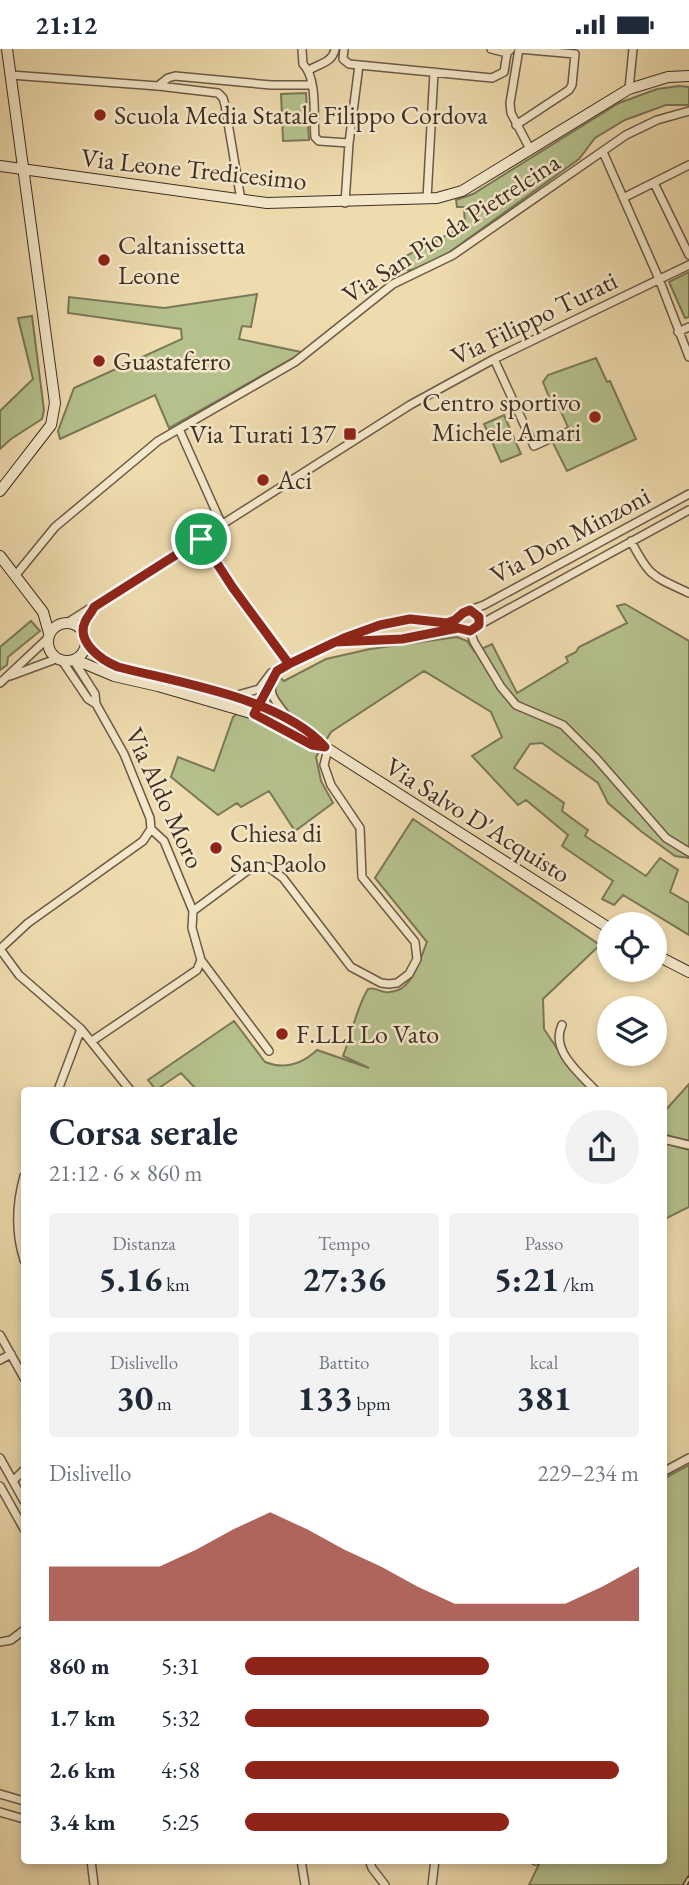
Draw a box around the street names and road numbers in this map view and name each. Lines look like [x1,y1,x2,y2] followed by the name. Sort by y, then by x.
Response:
[79,140,309,198] street label: Via Leone Tredicesimo
[336,145,567,311] street label: Via San Pio da Pietrelcina
[445,263,623,373] street label: Via Filippo Turati
[484,479,656,591] street label: Via Don Minzoni
[118,722,212,874] street label: Via Aldo Moro
[379,749,577,891] street label: Via Salvo D'Acquisto

